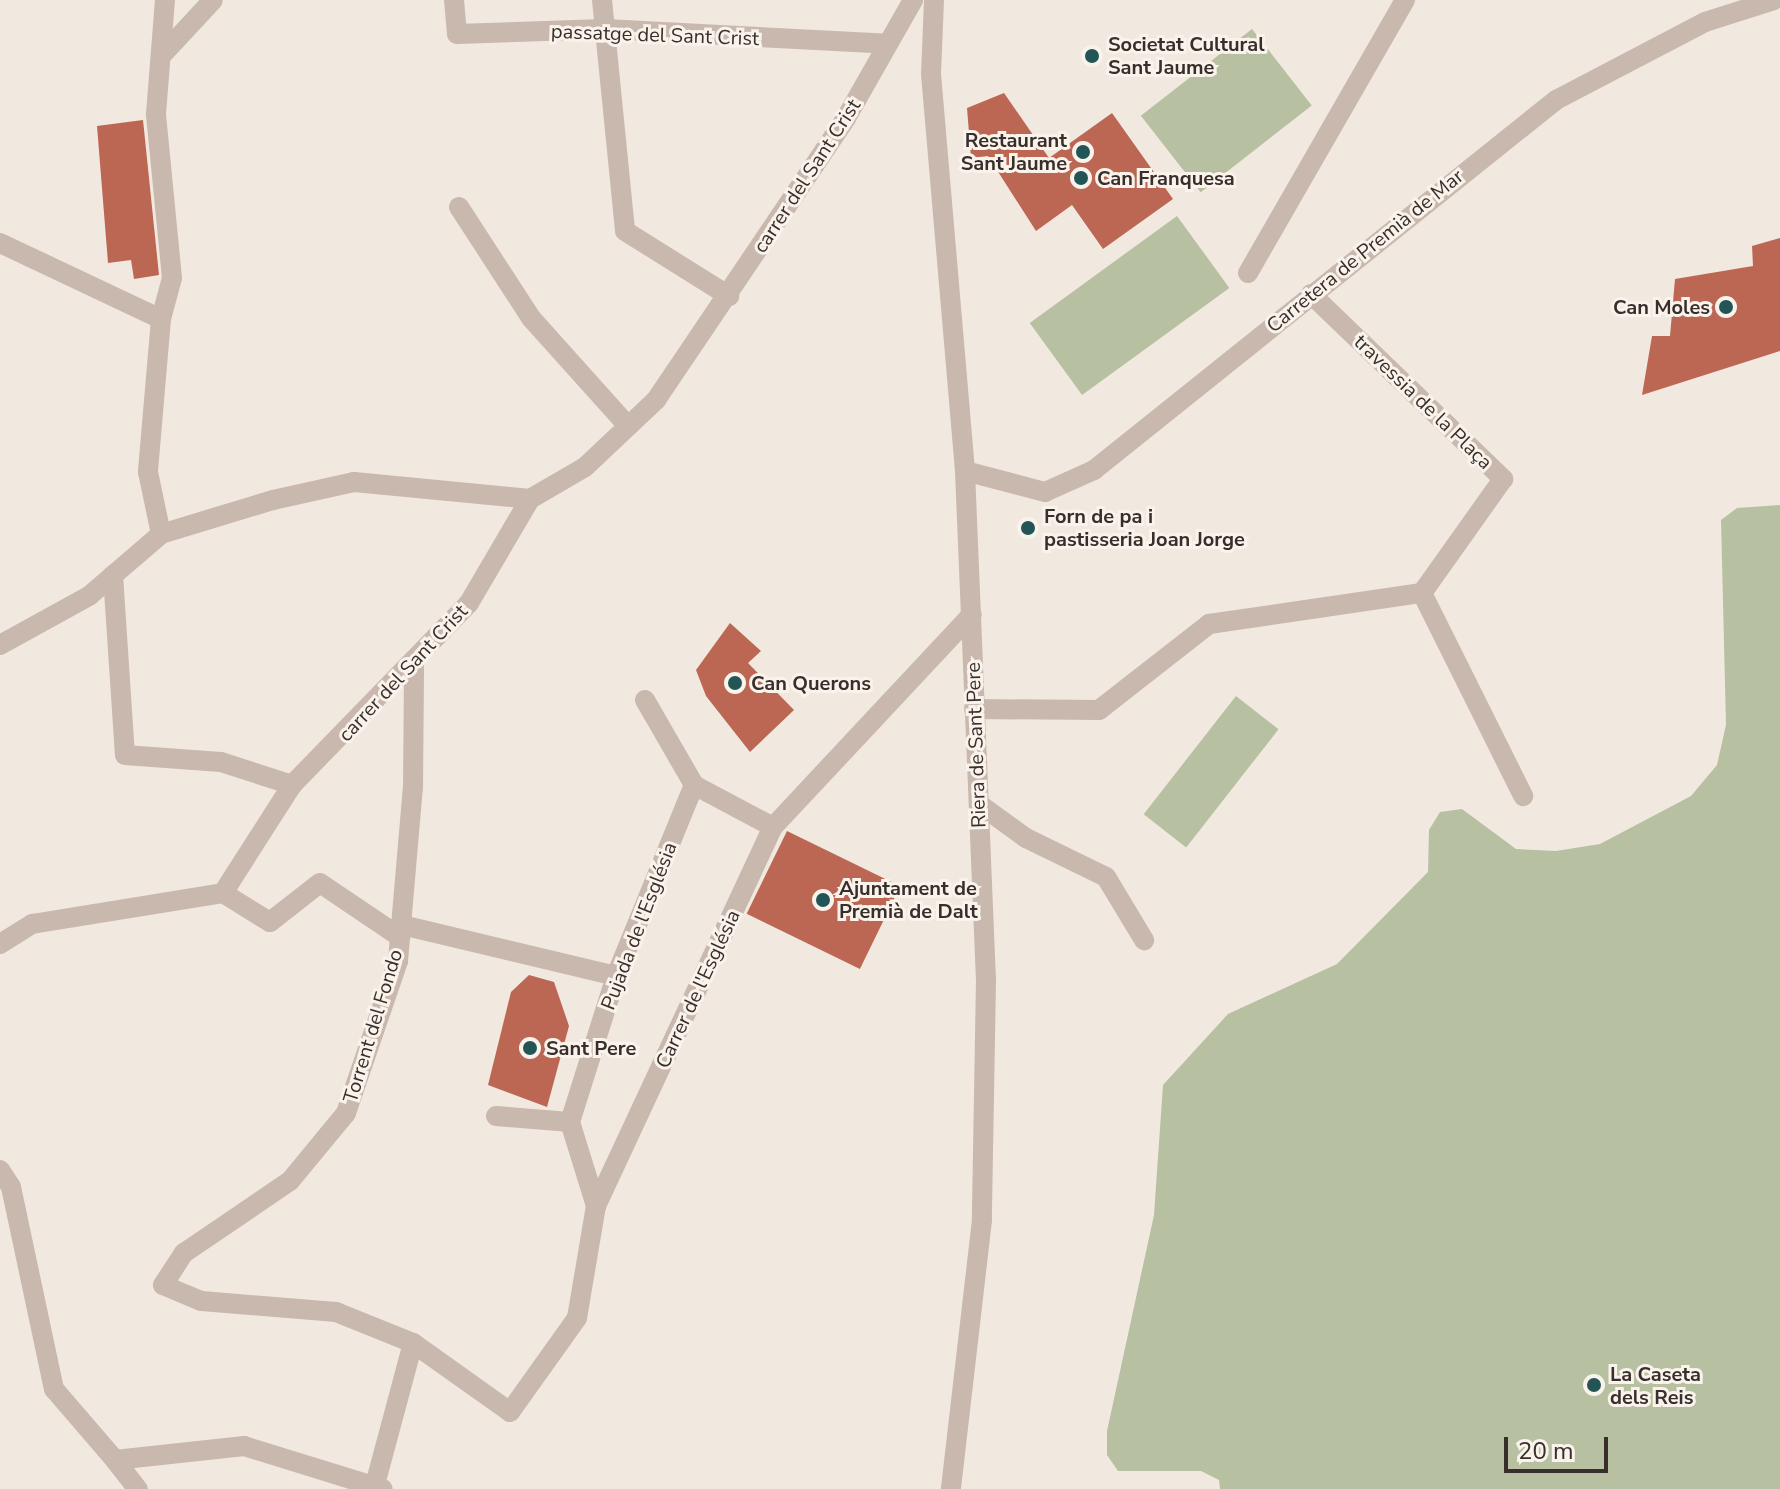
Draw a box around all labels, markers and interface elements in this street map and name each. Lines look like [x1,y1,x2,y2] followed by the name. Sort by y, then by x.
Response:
[551,19,759,51] street label: passatge del Sant Crist
[1108,32,1265,79] place label: Societat Cultural Sant Jaume
[1083,47,1101,65] marker: Societat Cultural Sant Jaume
[748,95,866,257] street label: carrer del Sant Crist
[961,128,1067,175] place label: Restaurant Sant Jaume
[1074,143,1092,161] marker: Restaurant Sant Jaume
[1262,164,1468,338] street label: Carretera de Premià de Mar
[1097,166,1235,190] place label: Can Franquesa
[1072,169,1090,187] marker: Can Franquesa
[1613,295,1710,319] place label: Can Moles
[1717,298,1735,316] marker: Can Moles
[1349,330,1497,474] street label: travessia de la Plaça
[1044,504,1245,551] place label: Forn de pa i pastisseria Joan Jorge
[1019,519,1037,537] marker: Forn de pa i pastisseria Joan Jorge
[333,600,473,746] street label: carrer del Sant Crist
[961,662,991,828] street label: Riera de Sant Pere
[751,671,871,695] place label: Can Querons
[726,674,744,692] marker: Can Querons
[596,839,682,1013] street label: Pujada de l'Església
[839,876,978,923] place label: Ajuntament de Premià de Dalt
[814,891,832,909] marker: Ajuntament de Premià de Dalt
[651,906,745,1072] street label: Carrer de l'Església
[338,946,408,1106] street label: Torrent del Fondo
[546,1036,636,1060] place label: Sant Pere
[521,1039,539,1057] marker: Sant Pere
[1610,1362,1701,1409] place label: La Caseta dels Reis
[1585,1376,1603,1394] marker: La Caseta dels Reis
[1508,1421,1612,1471] scale bar
[1518,1435,1574,1467] text: 20 m

